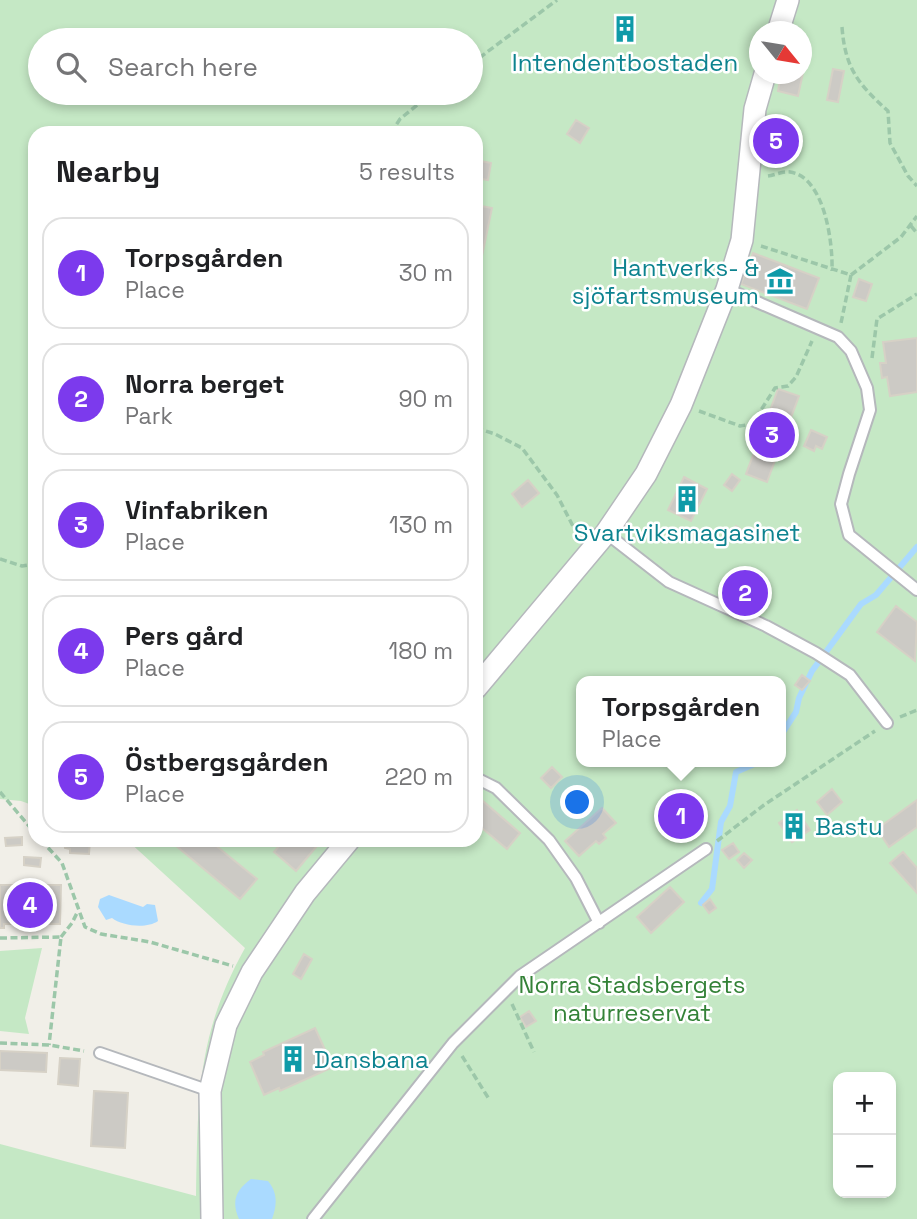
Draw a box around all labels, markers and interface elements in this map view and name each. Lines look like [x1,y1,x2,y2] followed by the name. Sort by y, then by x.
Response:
[610,14,640,44] building icon: Intendentbostaden
[749,21,812,84] north arrow
[28,28,483,105] search box
[512,47,738,78] place label: Intendentbostaden
[52,48,90,86] icon: search
[108,50,258,84] text: Search here
[753,115,799,167] pin: 5
[56,152,160,191] text: Nearby
[359,157,455,187] text: 5 results
[125,241,283,275] text: Torpsgården
[572,252,759,311] place label: Hantverks- & sjöfartsmuseum
[76,258,86,288] text: 1
[399,258,453,288] text: 30 m
[765,266,795,296] museum icon: Hantverks- & sjöfartsmuseum
[125,275,185,305] text: Place
[125,367,285,401] text: Norra berget
[74,384,88,414] text: 2
[398,384,453,414] text: 90 m
[125,401,173,431] text: Park
[749,409,795,461] pin: 3
[672,484,702,514] building icon: Svartviksmagasinet
[125,493,269,527] text: Vinfabriken
[74,510,88,540] text: 3
[389,510,453,540] text: 130 m
[574,517,800,548] place label: Svartviksmagasinet
[125,527,185,557] text: Place
[722,567,768,619] pin: 2
[125,619,244,653] text: Pers gård
[74,636,88,666] text: 4
[389,636,453,666] text: 180 m
[125,653,185,683] text: Place
[576,676,786,767] popup
[602,690,760,724] text: Torpsgården
[602,724,662,754] text: Place
[125,745,328,779] text: Östbergsgården
[74,762,88,792] text: 5
[385,762,453,792] text: 220 m
[125,779,185,809] text: Place
[560,785,594,819] your location
[658,790,704,842] pin: 1
[779,811,809,841] building icon: Bastu
[815,811,883,842] place label: Bastu
[7,879,53,931] pin: 4
[519,969,745,1028] park label: Norra Stadsbergets naturreservat
[278,1044,308,1074] building icon: Dansbana
[314,1044,429,1075] place label: Dansbana
[833,1072,896,1198] map controls
[833,1072,896,1135] button: +
[833,1135,896,1198] button: −

